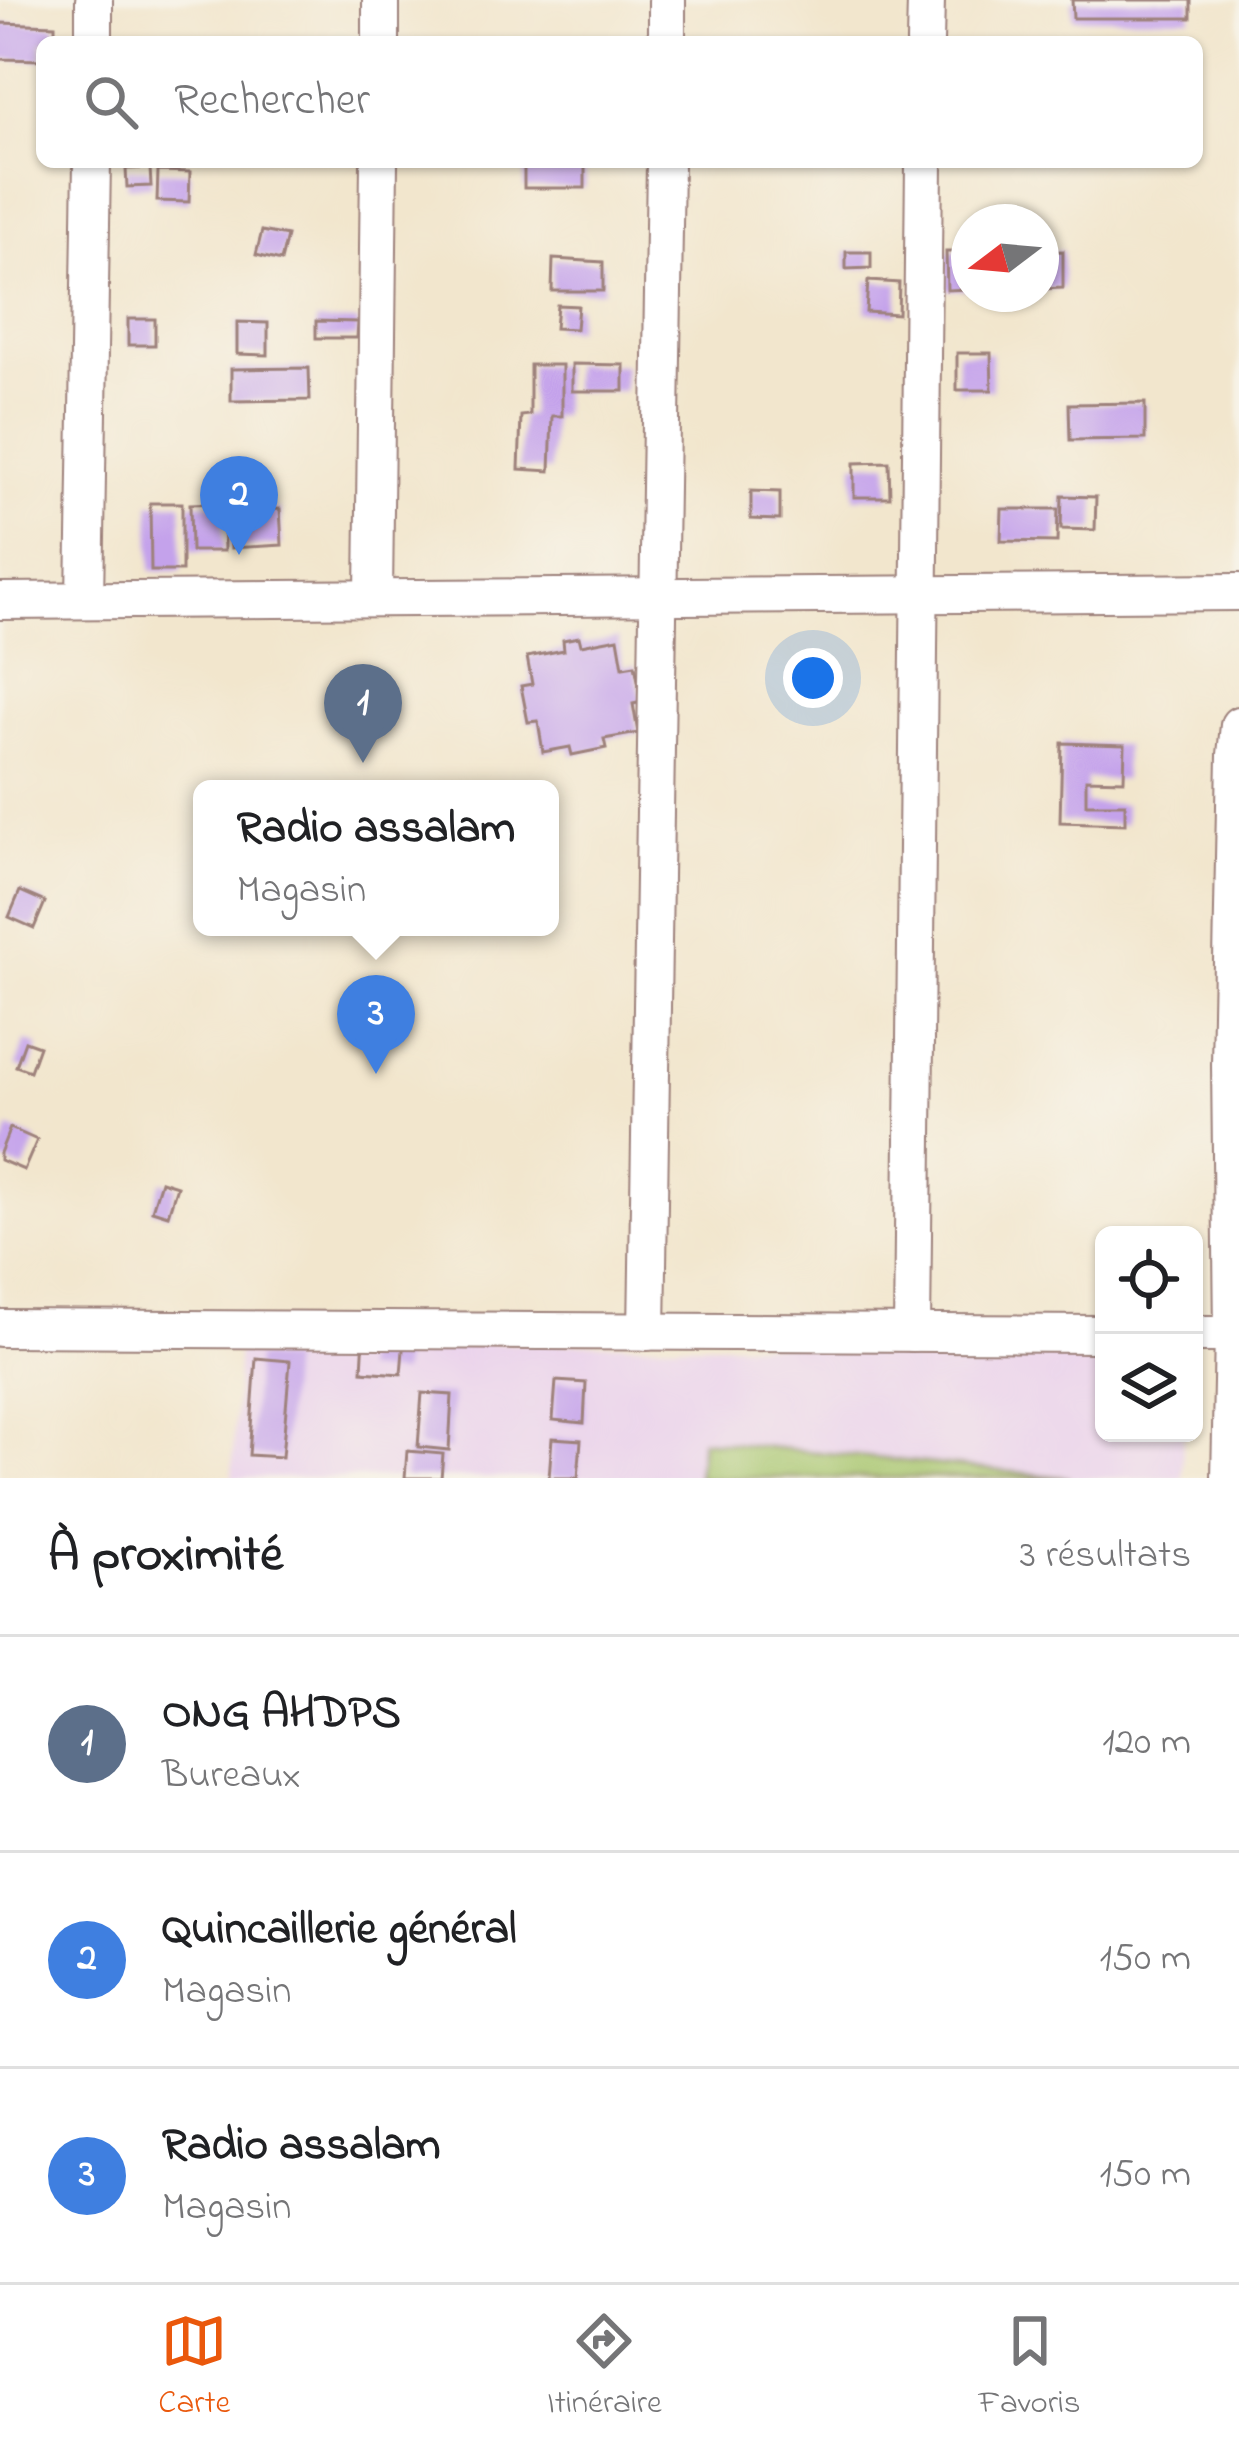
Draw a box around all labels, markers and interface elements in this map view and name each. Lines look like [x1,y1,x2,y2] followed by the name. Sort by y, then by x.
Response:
[36,36,1203,168] search box
[78,69,144,135] icon: search
[174,69,370,135] text: Rechercher
[951,204,1059,312] north arrow
[200,456,278,555] pin: 2
[783,648,843,708] your location
[324,664,402,763] pin: 1
[193,780,559,936] popup
[237,797,515,863] text: Radio assalam
[237,863,366,920] text: Magasin
[337,975,415,1074] pin: 3
[1095,1226,1203,1442] map controls
[1095,1226,1203,1334] button: locate
[1095,1334,1203,1442] button: layers
[48,1519,283,1594] text: À proximité
[1020,1528,1191,1585] text: 3 résultats
[162,1682,401,1748] text: ONG AHDPS
[81,1715,93,1772] text: 1
[1102,1715,1191,1772] text: 120 m
[162,1748,301,1805] text: Bureaux
[162,1898,517,1964] text: Quincaillerie général
[77,1931,97,1988] text: 2
[1099,1931,1191,1988] text: 150 m
[162,1964,291,2021] text: Magasin
[162,2114,440,2180] text: Radio assalam
[79,2147,95,2204] text: 3
[1099,2147,1191,2204] text: 150 m
[162,2180,291,2237] text: Magasin
[158,2308,230,2428] tab: Carte
[547,2308,662,2428] tab: Itinéraire
[979,2308,1081,2428] tab: Favoris

